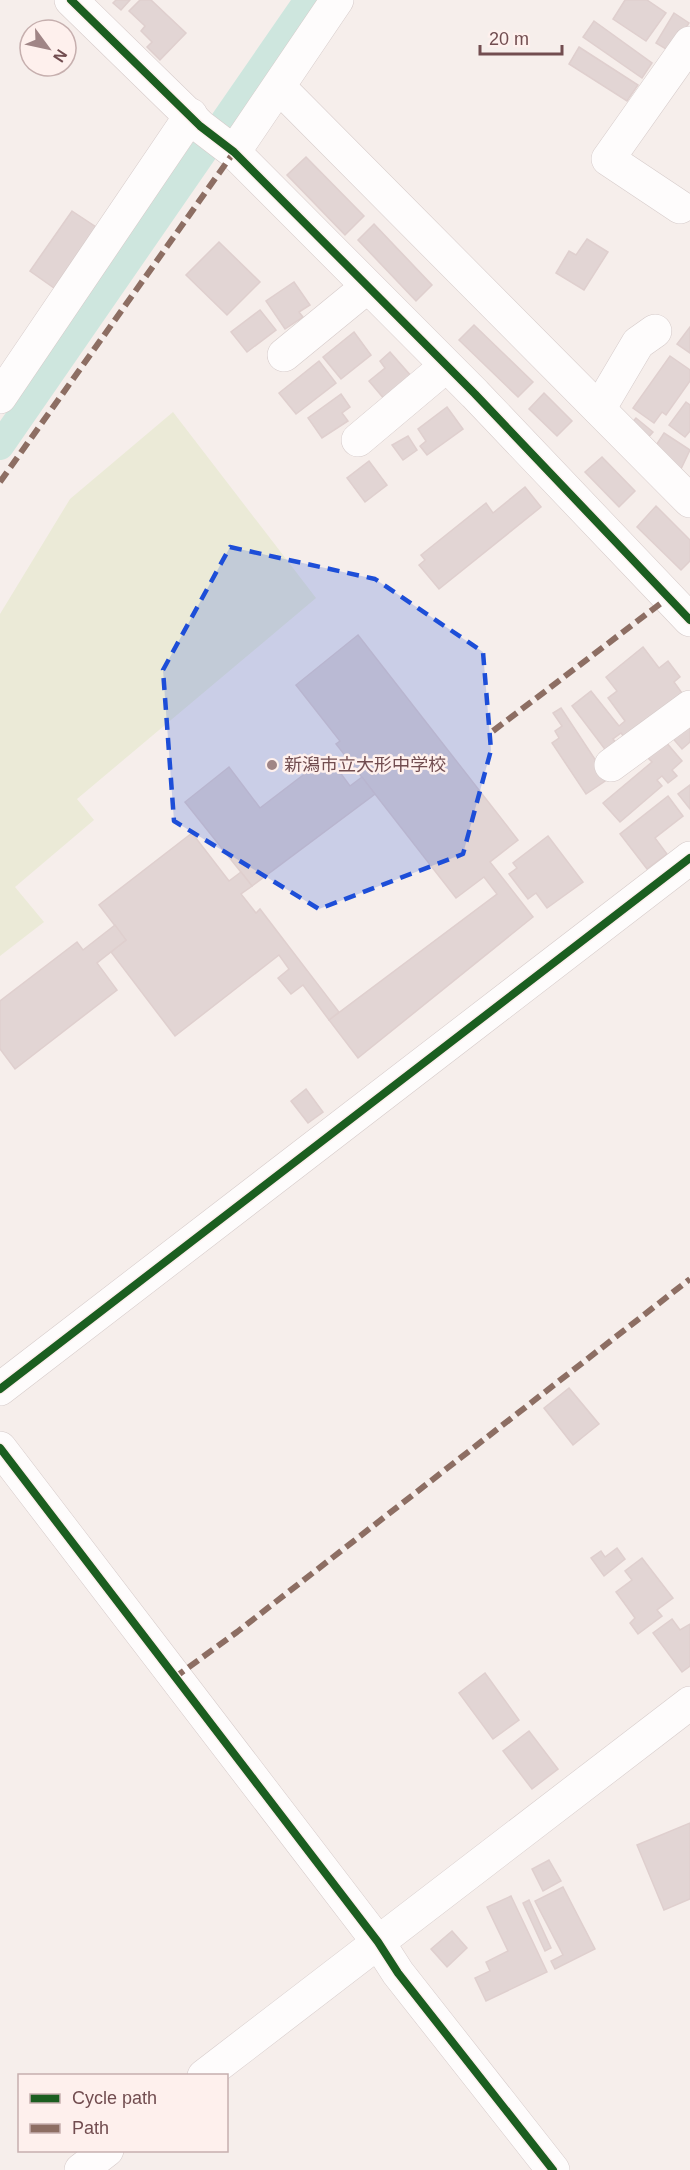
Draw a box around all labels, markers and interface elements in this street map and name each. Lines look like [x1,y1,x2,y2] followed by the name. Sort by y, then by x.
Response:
[18,18,78,78] north arrow
[480,18,562,56] scale bar
[489,29,529,49] text: 20 m
[50,46,70,65] text: N
[284,755,446,775] place label: 新潟市立大形中学校
[265,758,279,772] marker: 新潟市立大形中学校
[18,2074,228,2152] legend
[72,2088,157,2108] text: Cycle path
[72,2118,109,2138] text: Path

